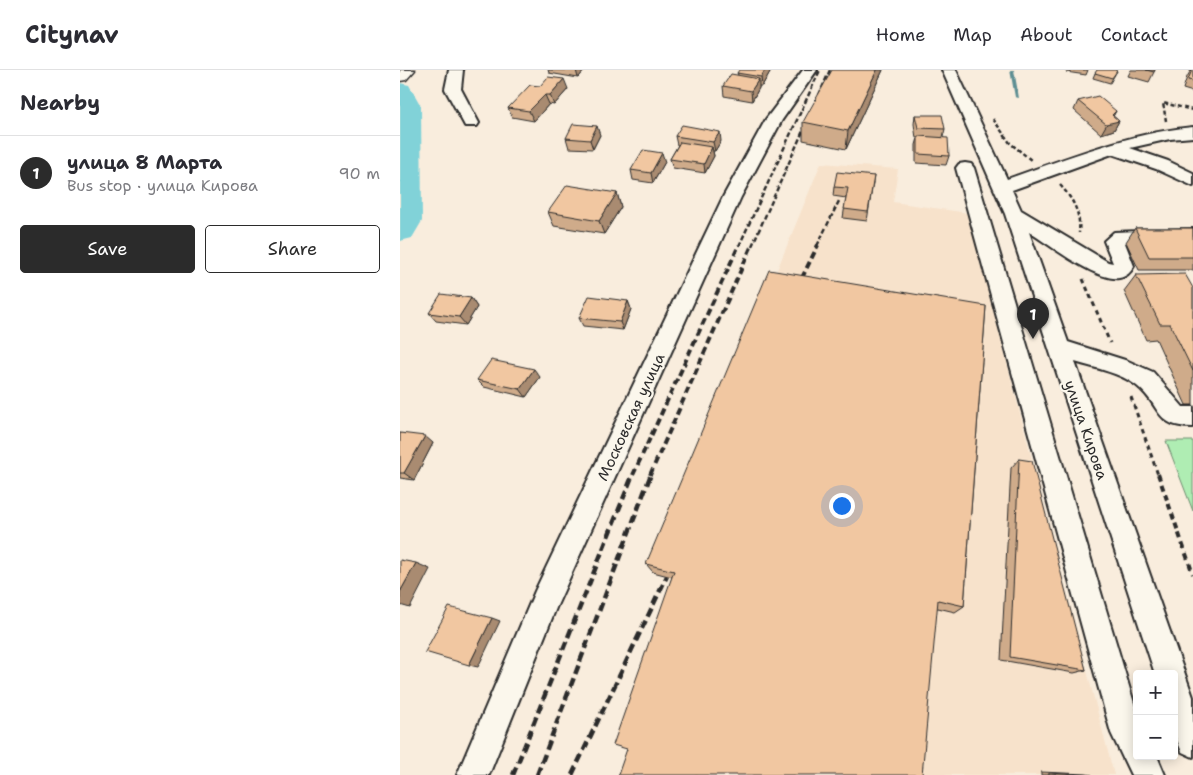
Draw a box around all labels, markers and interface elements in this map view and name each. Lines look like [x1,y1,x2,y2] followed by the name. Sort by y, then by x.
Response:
[25,19,119,51] text: Citynav
[876,23,925,47] text: Home
[953,23,992,47] text: Map
[1020,23,1073,47] text: About
[1101,23,1168,47] text: Contact
[20,89,100,117] text: Nearby
[67,150,222,175] text: улица 8 Марта
[32,163,40,184] text: 1
[339,163,380,184] text: 90 m
[67,175,258,196] text: Bus stop · улица Кирова
[20,225,195,273] button: Save
[205,225,380,273] button: Share
[1017,298,1049,339] pin: 1
[593,349,670,484] street label: Московская улица
[1060,378,1113,483] street label: улица Кирова
[829,493,855,519] your location
[1133,670,1178,760] map controls
[1133,670,1178,715] button: +
[1133,715,1178,760] button: −

